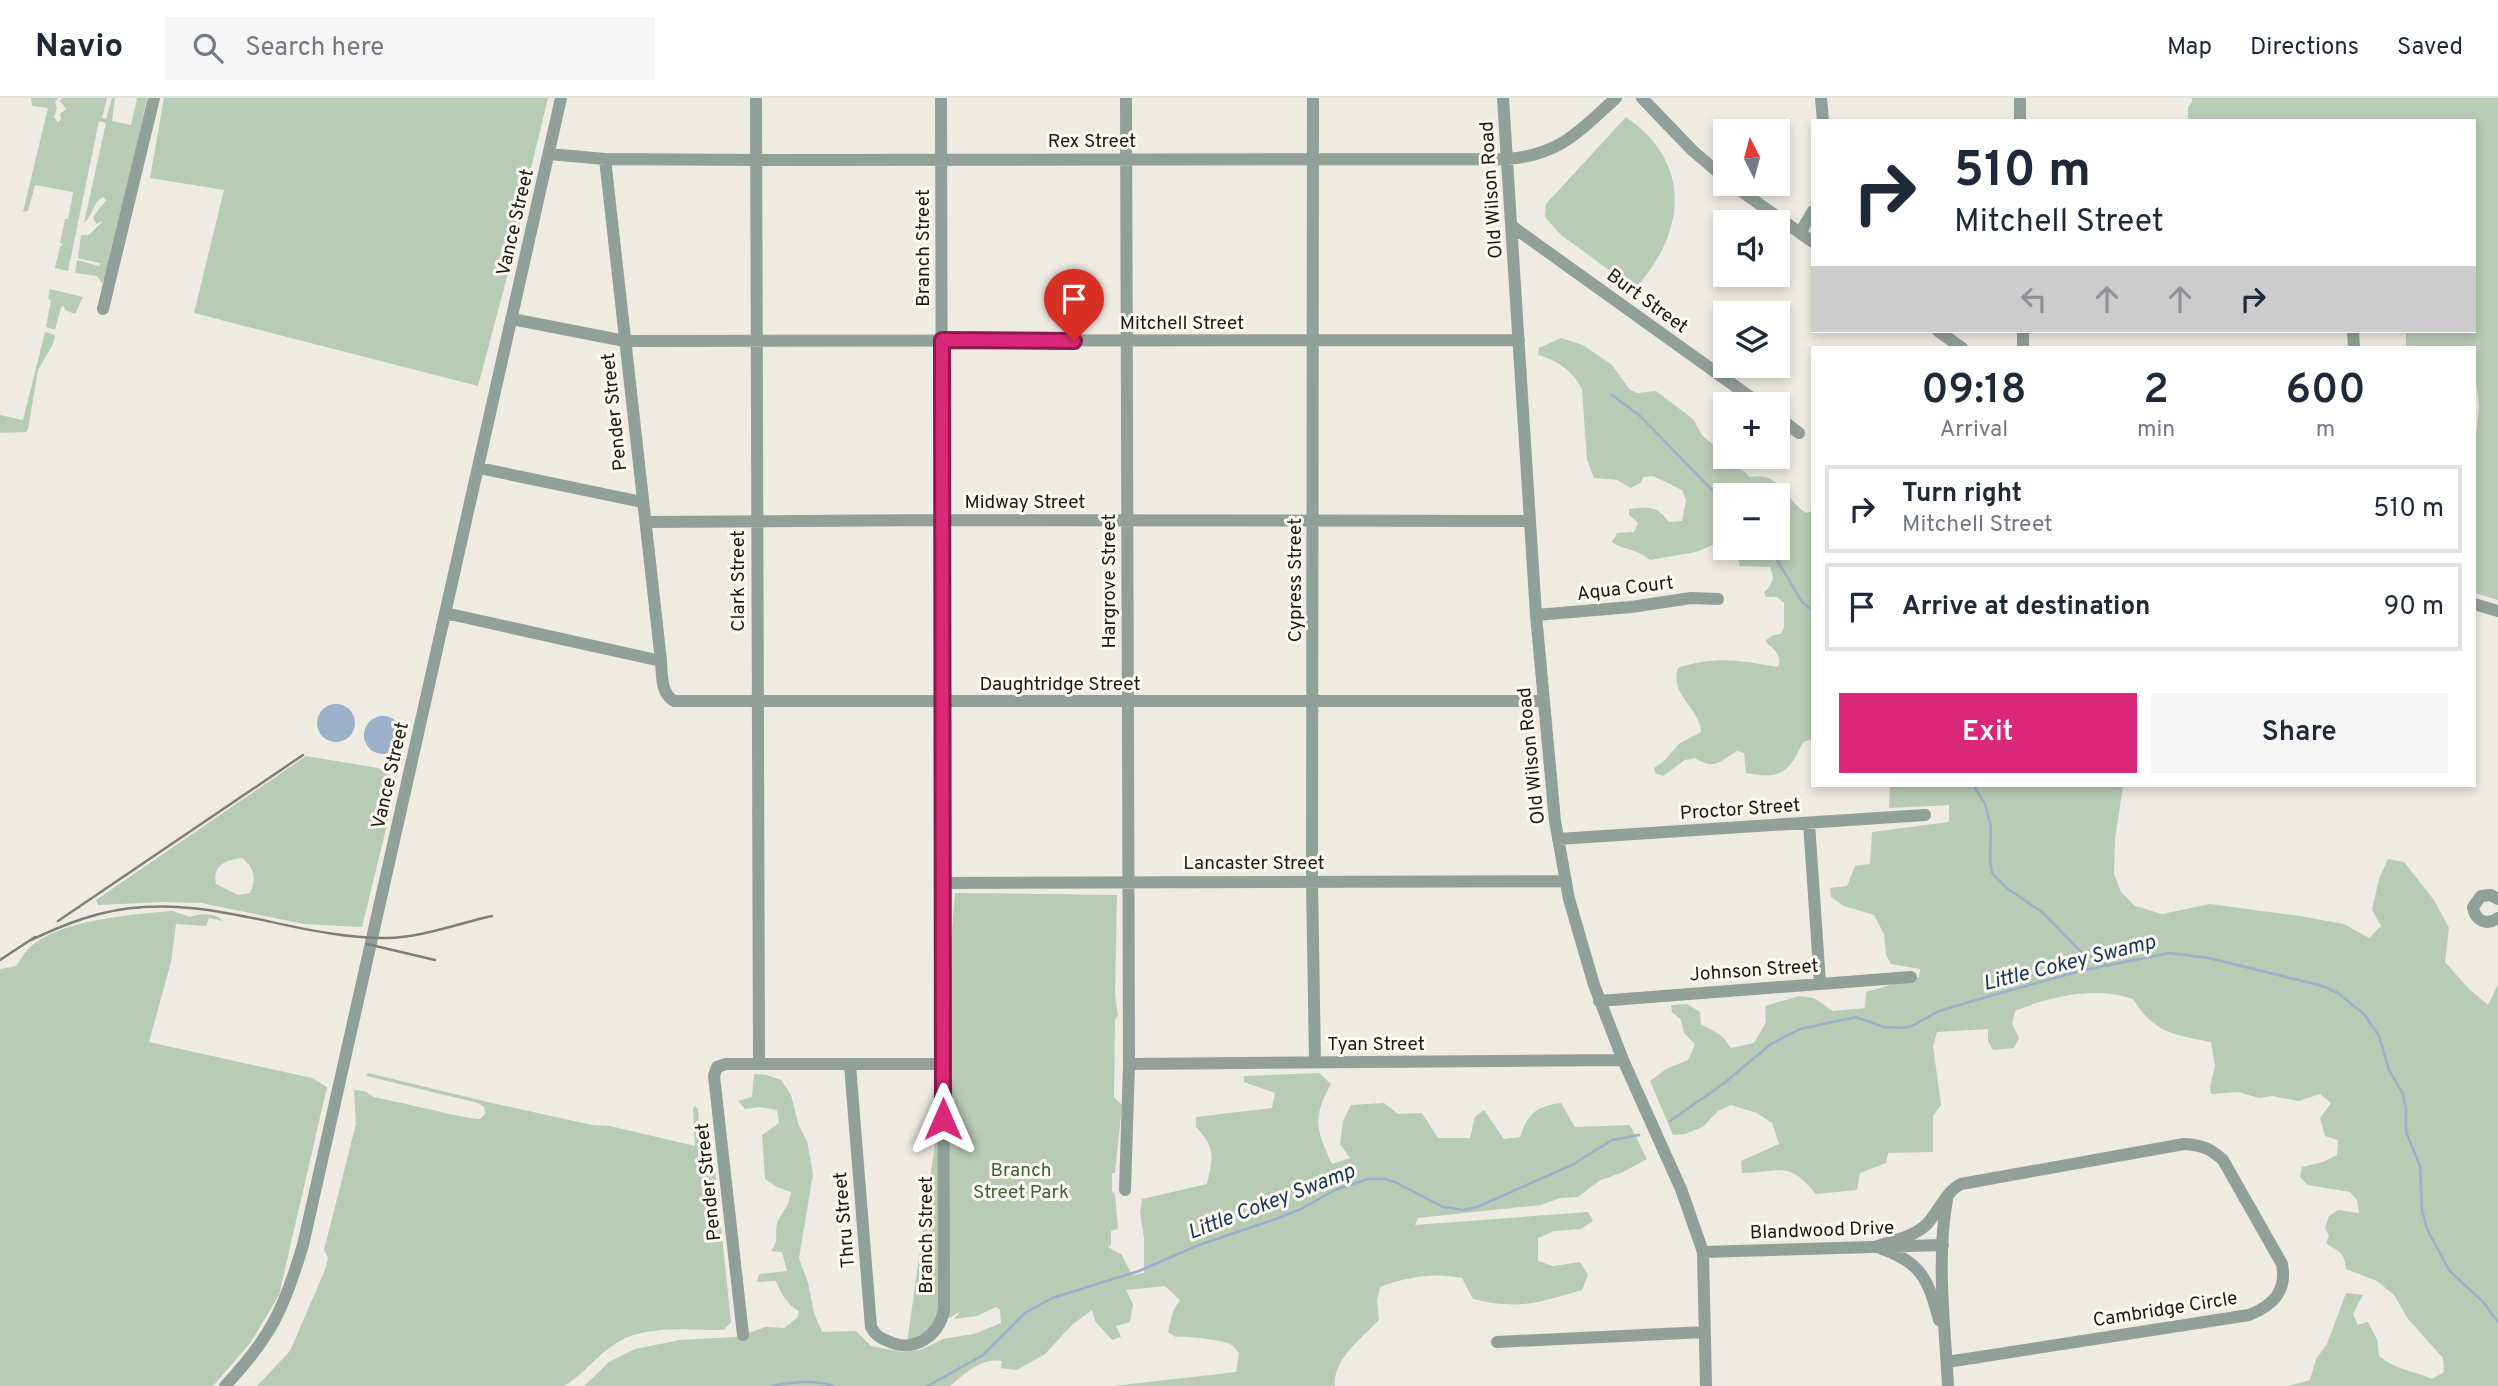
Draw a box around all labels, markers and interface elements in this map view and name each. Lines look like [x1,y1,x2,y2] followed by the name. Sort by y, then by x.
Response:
[165,17,655,80] search box
[35,27,123,69] text: Navio
[189,29,227,67] icon: search
[245,32,384,65] text: Search here
[2167,33,2212,63] text: Map
[2250,33,2359,63] text: Directions
[2397,33,2463,63] text: Saved
[1713,119,1790,196] north arrow
[1713,119,1790,560] map controls
[1475,120,1509,259] street label: Old Wilson Road
[1048,130,1136,154] street label: Rex Street
[1954,142,2091,204] text: 510 m
[1839,147,1930,238] icon: right
[492,167,540,278] street label: Vance Street
[912,189,936,307] street label: Branch Street
[1954,203,2164,243] text: Mitchell Street
[1713,210,1790,287] button: sound
[1601,264,1692,339] street label: Burt Street
[1044,269,1104,341] pin
[1055,280,1093,318] icon: arrive
[2015,280,2053,318] icon: left
[2088,280,2126,318] icon: ahead
[2161,280,2199,318] icon: ahead
[2234,280,2272,318] icon: right
[1713,301,1790,378] button: layers
[1120,312,1244,336] street label: Mitchell Street
[597,352,633,472] street label: Pender Street
[1921,365,2027,418] text: 09:18
[2143,365,2169,418] text: 2
[2285,365,2366,418] text: 600
[1713,392,1790,469] button: +
[1940,416,2008,445] text: Arrival
[2137,416,2175,445] text: min
[2316,416,2335,445] text: m
[1902,478,2022,511] text: Turn right
[1713,483,1790,560] button: −
[1843,490,1881,528] icon: right
[965,491,1085,515] street label: Midway Street
[2373,493,2444,526] text: 510 m
[1902,511,2053,540] text: Mitchell Street
[1098,514,1122,648] street label: Hargrove Street
[1284,518,1308,642] street label: Cypress Street
[727,530,751,632] street label: Clark Street
[1575,571,1675,607] street label: Aqua Court
[1843,588,1881,626] icon: arrive
[1902,591,2150,624] text: Arrive at destination
[2384,591,2444,624] text: 90 m
[979,673,1141,697] street label: Daughtridge Street
[1513,686,1551,826] street label: Old Wilson Road
[1839,693,2137,773] button: Exit
[2151,693,2448,773] button: Share
[367,720,415,831] street label: Vance Street
[1679,794,1801,826] street label: Proctor Street
[1183,852,1325,876] street label: Lancaster Street
[1980,929,2159,998] water label: Little Cokey Swamp
[1689,955,1819,987] street label: Johnson Street
[1327,1033,1425,1057] street label: Tyan Street
[906,1082,980,1156] position arrow
[691,1122,727,1242] street label: Pender Street
[1184,1158,1359,1247] water label: Little Cokey Swamp
[973,1159,1069,1205] park label: Branch Street Park
[829,1171,861,1269] street label: Thru Street
[915,1176,939,1294] street label: Branch Street
[1749,1216,1895,1246] street label: Blandwood Drive
[2091,1287,2239,1333] street label: Cambridge Circle

